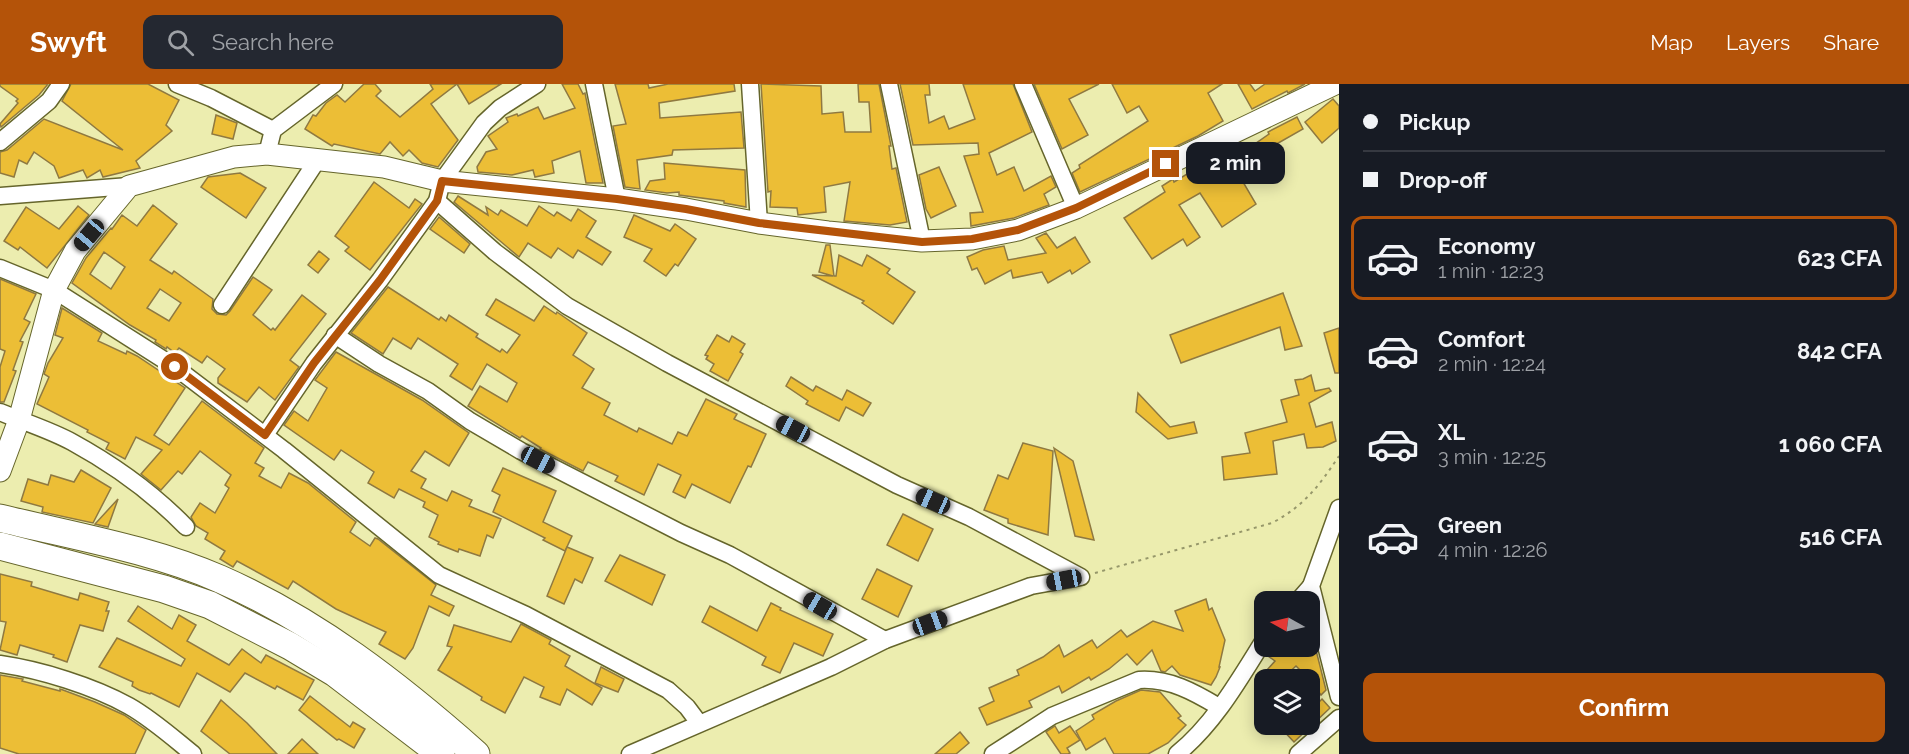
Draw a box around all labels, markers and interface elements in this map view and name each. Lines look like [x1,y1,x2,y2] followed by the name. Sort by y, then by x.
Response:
[143,15,563,69] search box
[30,26,107,59] text: Swyft
[164,26,197,59] icon: search
[212,29,334,55] text: Search here
[1650,30,1693,55] text: Map
[1726,30,1790,55] text: Layers
[1823,30,1879,55] text: Share
[1399,109,1471,135] text: Pickup
[1187,143,1286,185] callout: 2 min
[1152,150,1179,177] route end
[1210,151,1261,175] text: 2 min
[1399,167,1487,193] text: Drop-off
[71,215,107,255] car
[1366,231,1420,285] icon: car
[1438,233,1536,259] text: Economy
[1797,245,1882,271] text: 623 CFA
[1438,259,1544,283] text: 1 min · 12:23
[1366,324,1420,378] icon: car
[1438,326,1525,352] text: Comfort
[1797,338,1882,364] text: 842 CFA
[1438,352,1546,376] text: 2 min · 12:24
[161,353,188,380] route start
[773,413,813,445] car
[1366,417,1420,471] icon: car
[1438,419,1465,445] text: XL
[1779,431,1882,457] text: 1 060 CFA
[518,444,558,476] car
[1438,445,1546,469] text: 3 min · 12:25
[913,485,953,517] car
[1366,510,1420,564] icon: car
[1438,512,1502,538] text: Green
[1799,524,1882,550] text: 516 CFA
[1438,538,1548,562] text: 4 min · 12:26
[1045,568,1083,592] car
[800,589,840,623] car
[1254,591,1320,657] north arrow
[1254,591,1320,735] map controls
[910,608,950,638] car
[1254,669,1320,735] button: layers
[1363,673,1885,742] button: Confirm

